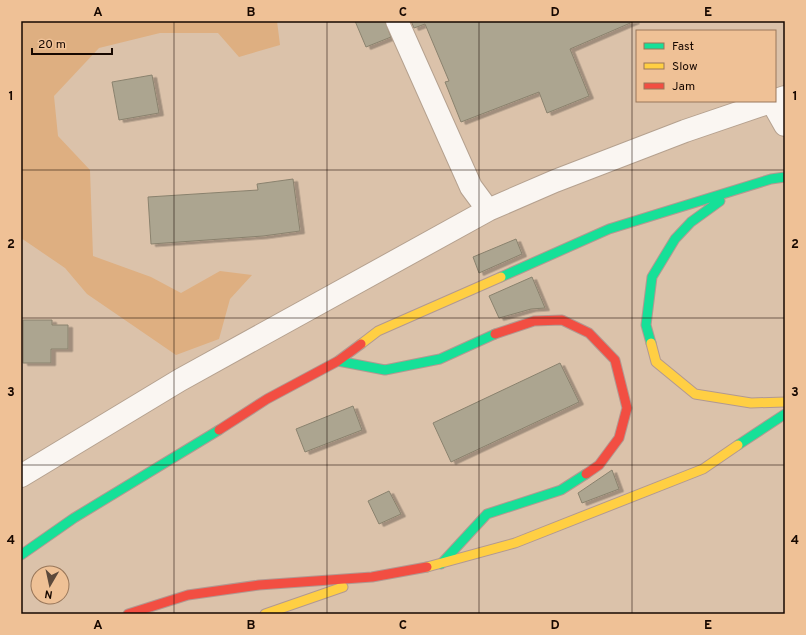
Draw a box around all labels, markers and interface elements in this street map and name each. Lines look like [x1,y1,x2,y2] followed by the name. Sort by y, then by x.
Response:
[93,5,103,21] text: A
[247,5,256,21] text: B
[399,5,407,21] text: C
[550,5,560,21] text: D
[704,5,712,21] text: E
[32,30,112,56] scale bar
[636,30,776,102] legend
[38,37,66,53] text: 20 m
[672,39,694,55] text: Fast
[672,59,698,75] text: Slow
[672,79,695,95] text: Jam
[8,89,14,105] text: 1
[792,89,798,105] text: 1
[7,237,15,253] text: 2
[791,237,799,253] text: 2
[7,385,15,401] text: 3
[791,385,799,401] text: 3
[7,533,15,549] text: 4
[791,533,799,549] text: 4
[30,565,70,605] north arrow
[44,586,54,601] text: N
[93,618,103,634] text: A
[247,618,256,634] text: B
[399,618,407,634] text: C
[550,618,560,634] text: D
[704,618,712,634] text: E

